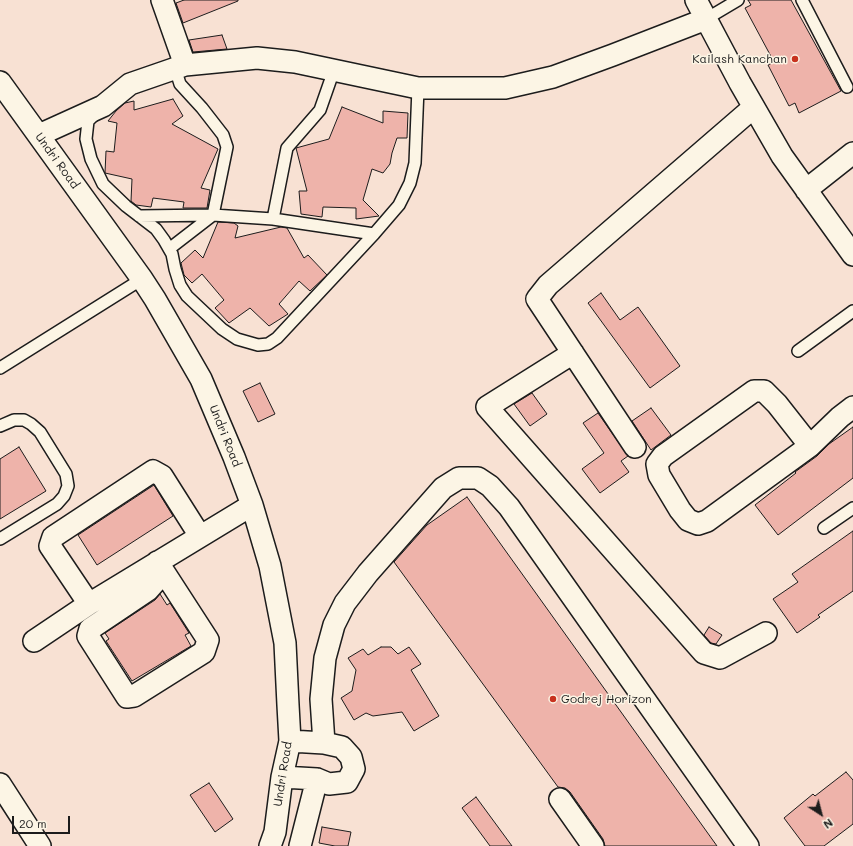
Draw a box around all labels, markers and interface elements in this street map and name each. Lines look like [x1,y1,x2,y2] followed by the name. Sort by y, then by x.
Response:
[692,52,787,66] place label: Kailash Kanchan
[790,54,800,64] marker: Kailash Kanchan
[32,130,82,192] street label: Undri Road
[206,403,244,469] street label: Undri Road
[561,692,652,706] place label: Godrej Horizon
[548,694,558,704] marker: Godrej Horizon
[271,740,295,808] street label: Undri Road
[801,794,841,834] north arrow
[14,808,72,834] scale bar
[19,815,47,831] text: 20 m
[821,816,836,833] text: N

